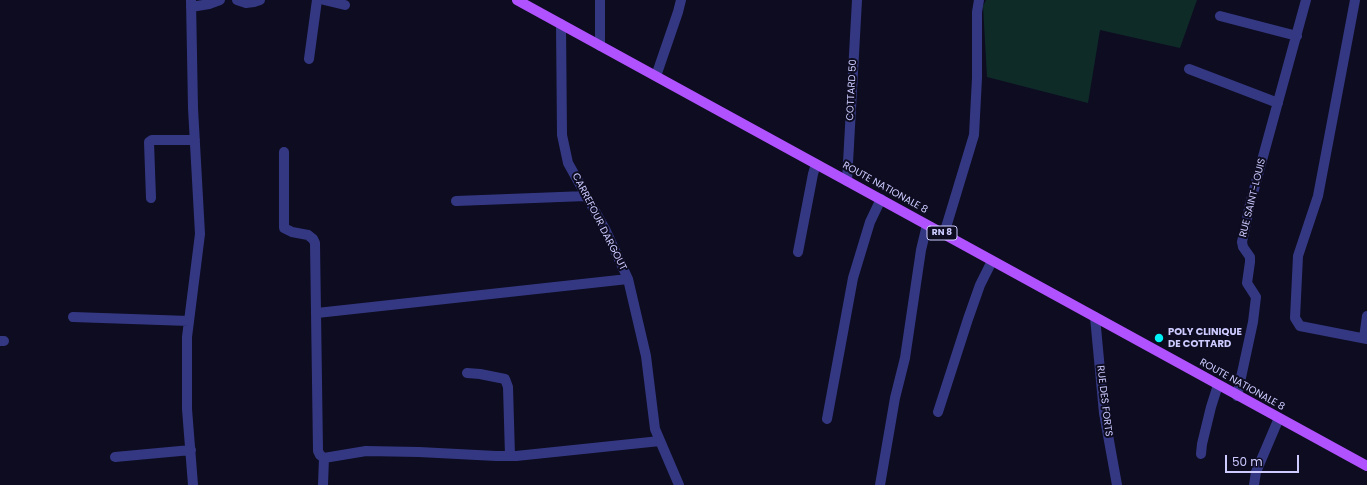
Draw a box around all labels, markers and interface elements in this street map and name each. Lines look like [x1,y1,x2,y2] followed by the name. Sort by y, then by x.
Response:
[844,59,860,121] street label: COTTARD 50
[1237,157,1269,239] street label: RUE SAINT-LOUIS
[840,160,930,216] street label: ROUTE NATIONALE 8
[569,171,629,273] street label: CARREFOUR DARGOUT
[927,226,957,240] road number: RN 8
[1168,326,1242,350] place label: POLY CLINIQUE DE COTTARD
[1153,332,1165,344] marker: POLY CLINIQUE DE COTTARD
[1197,357,1287,413] street label: ROUTE NATIONALE 8
[1094,365,1114,437] street label: RUE DES FORTS
[1227,447,1301,473] scale bar
[1232,453,1263,470] text: 50 m

